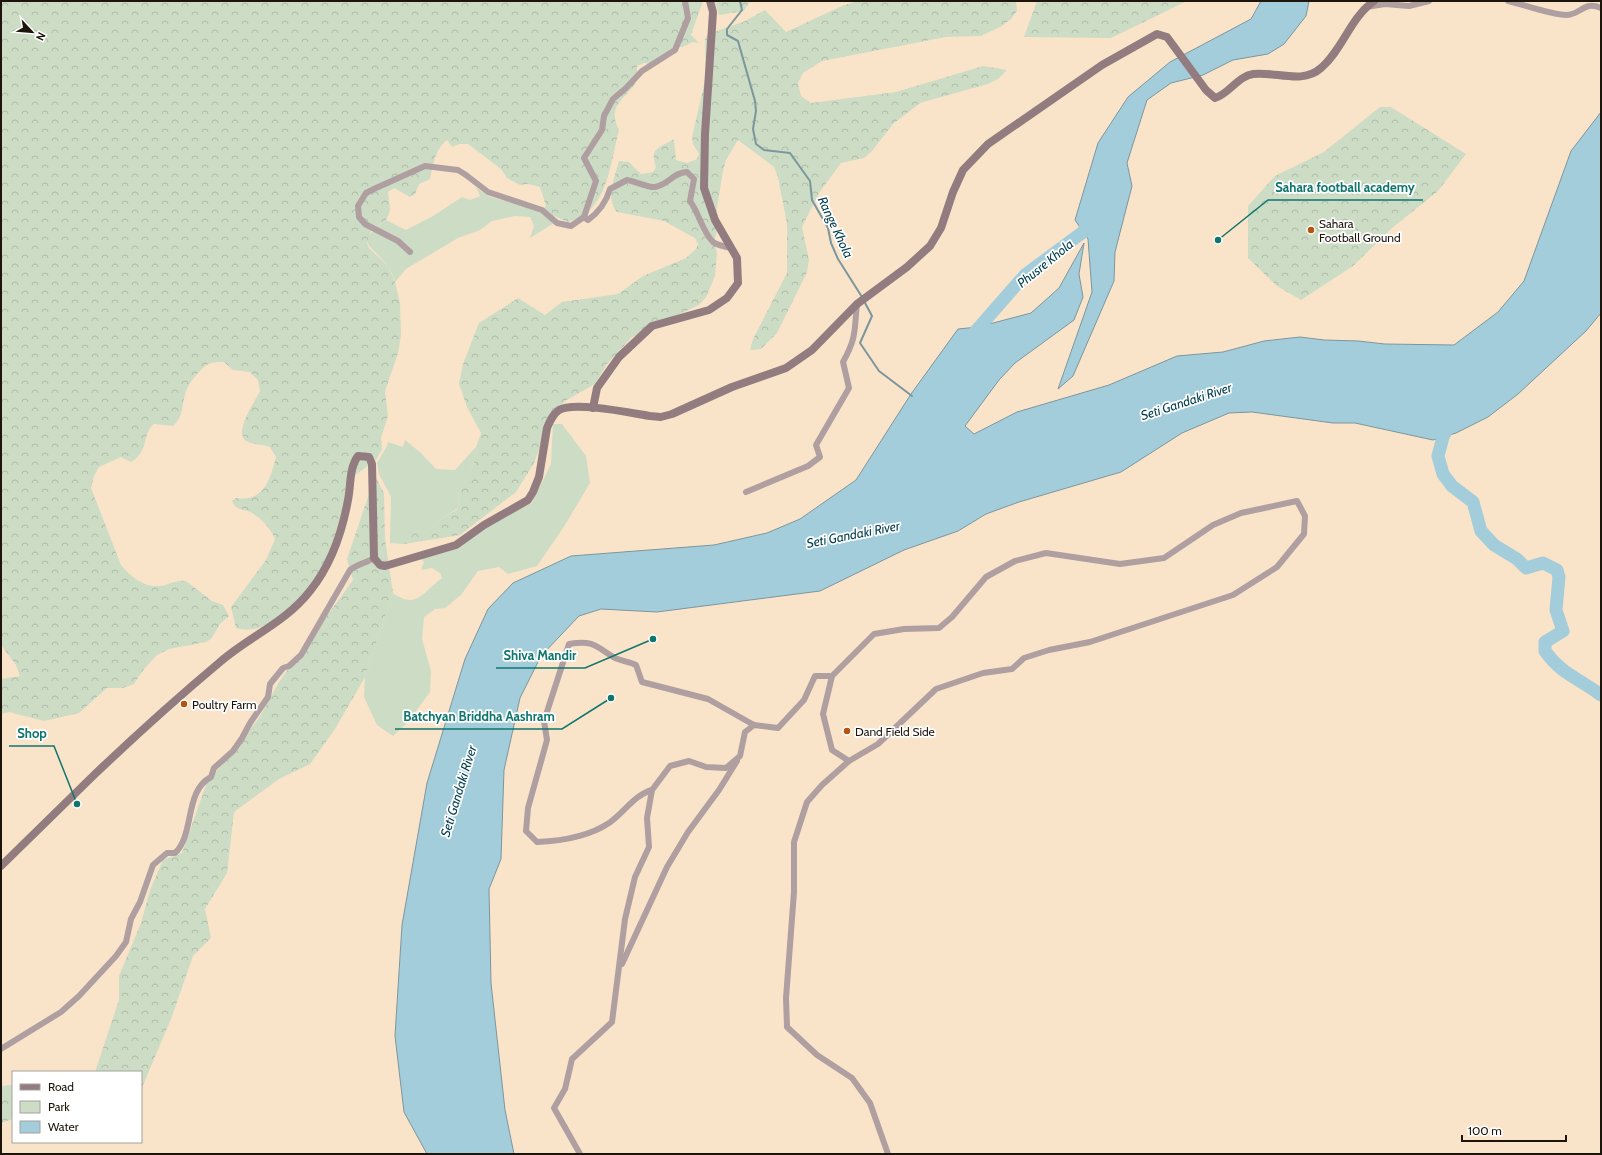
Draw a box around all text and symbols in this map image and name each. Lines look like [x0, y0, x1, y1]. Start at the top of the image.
north arrow [12, 12, 52, 52]
text: N [33, 30, 49, 43]
callout: Sahara football academy [1268, 175, 1423, 200]
text: Sahara football academy [1275, 179, 1415, 195]
water label: Range Khola [815, 194, 857, 260]
place label: Sahara Football Ground [1319, 216, 1401, 245]
marker: Sahara Football Ground [1306, 225, 1316, 235]
water label: Phusre Khola [1014, 235, 1076, 291]
water label: Seti Gandaki River [1139, 378, 1234, 423]
water label: Seti Gandaki River [805, 517, 902, 551]
callout: Shiva Mandir [496, 643, 585, 668]
text: Shiva Mandir [504, 647, 577, 663]
place label: Poultry Farm [192, 697, 257, 712]
marker: Poultry Farm [179, 699, 189, 709]
callout: Batchyan Briddha Aashram [395, 704, 562, 729]
text: Batchyan Briddha Aashram [403, 708, 555, 724]
callout: Shop [9, 721, 54, 746]
place label: Dand Field Side [855, 724, 935, 739]
text: Shop [17, 725, 47, 741]
marker: Dand Field Side [842, 726, 852, 736]
water label: Seti Gandaki River [437, 743, 480, 839]
legend [12, 1071, 142, 1143]
text: Road [48, 1079, 74, 1094]
text: Park [48, 1099, 70, 1114]
scale bar [1462, 1117, 1566, 1143]
text: Water [48, 1119, 79, 1134]
text: 100 m [1468, 1123, 1502, 1138]

